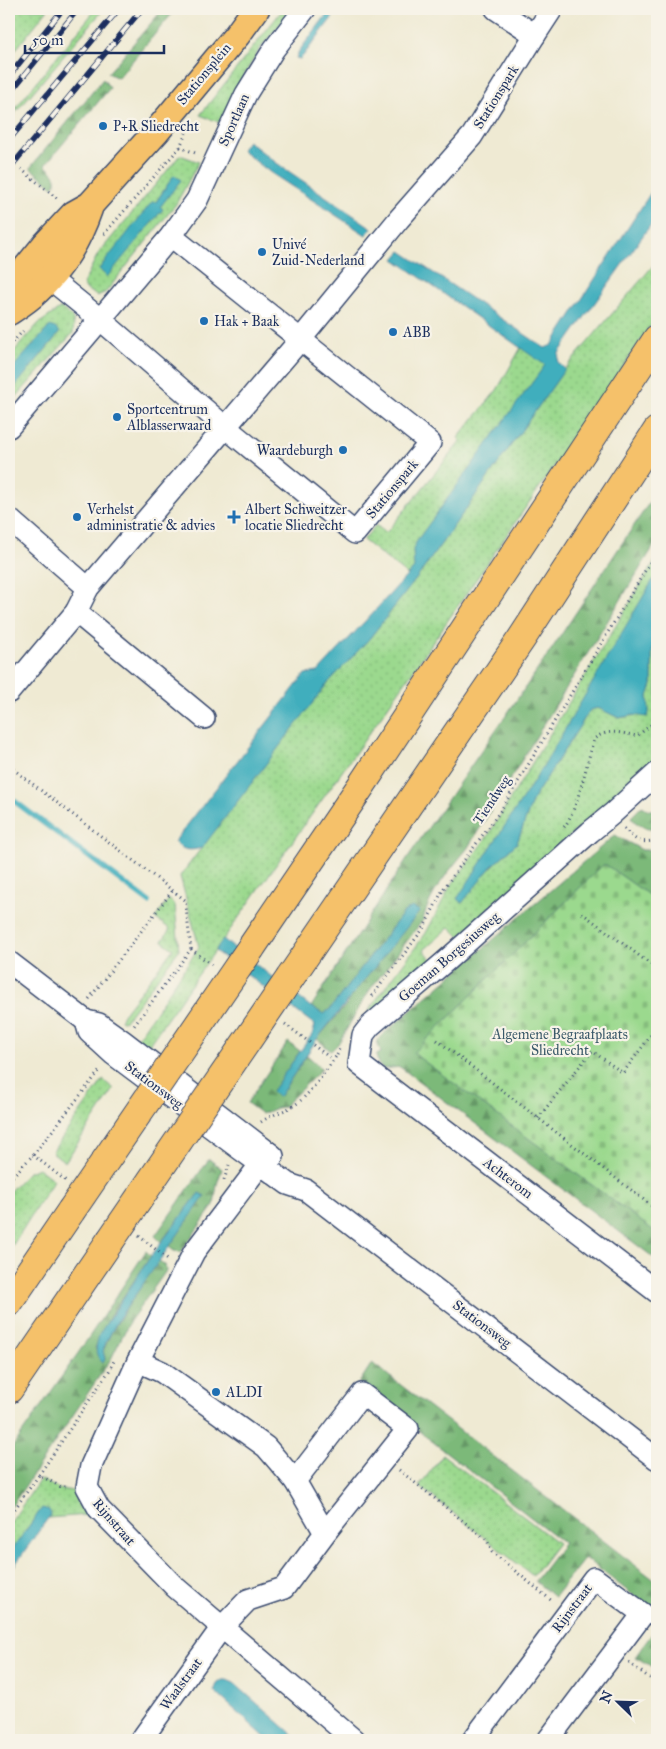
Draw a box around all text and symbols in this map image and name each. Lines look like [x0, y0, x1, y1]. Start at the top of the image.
scale bar [25, 22, 164, 54]
text: 50 m [32, 31, 64, 49]
street label: Stationsplein [173, 39, 235, 108]
street label: Stationspark [470, 62, 523, 132]
street label: Sportlaan [215, 91, 253, 149]
place label: P+R Sliedrecht [113, 118, 199, 135]
marker: P+R Sliedrecht [97, 120, 109, 132]
place label: Univé Zuid-Nederland [272, 236, 365, 269]
marker: Univé Zuid-Nederland [256, 246, 268, 258]
place label: Hak + Baak [214, 313, 280, 330]
marker: Hak + Baak [198, 315, 210, 327]
place label: ABB [402, 324, 431, 341]
marker: ABB [387, 326, 399, 338]
place label: Sportcentrum Alblasserwaard [126, 401, 211, 434]
marker: Sportcentrum Alblasserwaard [111, 411, 123, 423]
place label: Waardeburgh [257, 442, 333, 459]
marker: Waardeburgh [337, 444, 349, 456]
street label: Stationspark [362, 456, 422, 522]
place label: Verhelst administratie & advies [86, 501, 215, 534]
place label: Albert Schweitzer locatie Sliedrecht [244, 501, 348, 534]
marker: Albert Schweitzer locatie Sliedrecht [227, 510, 241, 524]
marker: Verhelst administratie & advies [71, 511, 83, 523]
street label: Tiendweg [470, 772, 515, 828]
street label: Goeman Borgesiusweg [395, 908, 503, 1006]
park label: Algemene Begraafplaats Sliedrecht [491, 1026, 628, 1059]
street label: Stationsweg [121, 1057, 187, 1113]
street label: Achterom [479, 1153, 536, 1202]
street label: Stationsweg [449, 1296, 515, 1352]
place label: ALDI [225, 1384, 263, 1401]
marker: ALDI [210, 1386, 222, 1398]
street label: Rijnstraat [89, 1495, 139, 1549]
street label: Rijnstraat [548, 1580, 596, 1636]
street label: Waalstraat [156, 1655, 206, 1713]
north arrow [594, 1676, 644, 1726]
text: N [596, 1688, 617, 1706]

